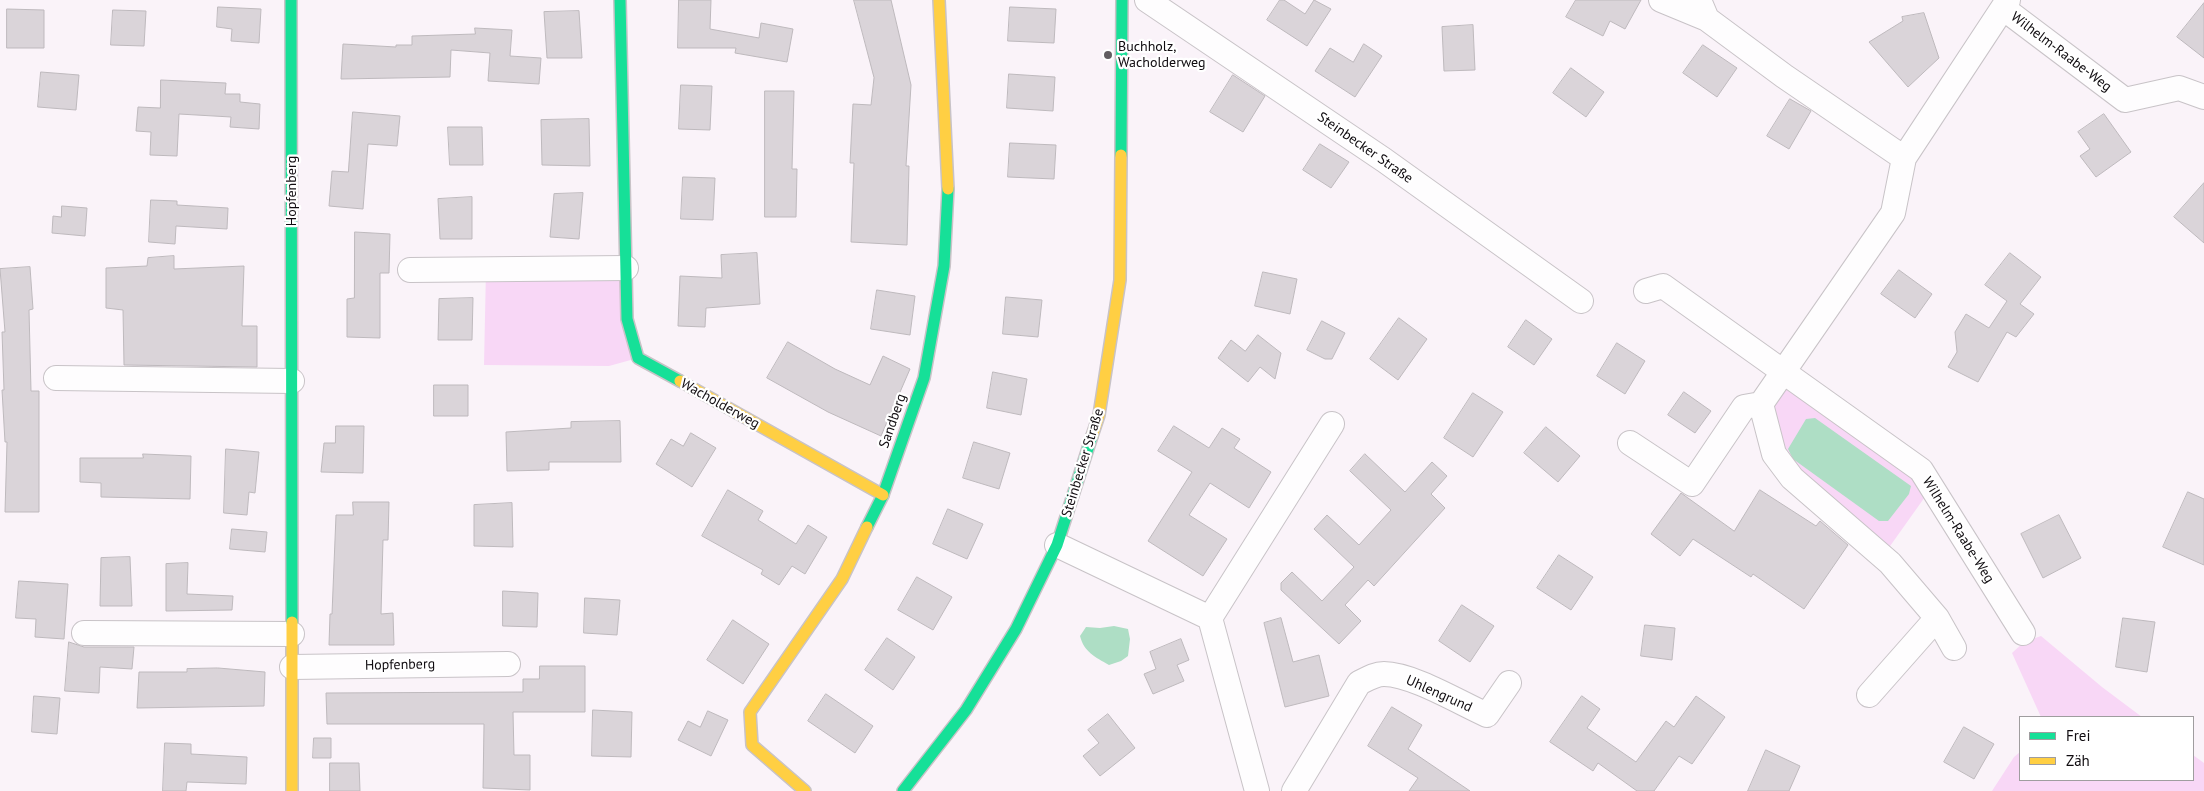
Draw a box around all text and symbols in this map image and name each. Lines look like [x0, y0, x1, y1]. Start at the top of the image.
street label: Wilhelm-Raabe-Weg [2007, 9, 2115, 95]
place label: Buchholz, Wacholderweg [1118, 39, 1206, 72]
marker: Buchholz, Wacholderweg [1102, 49, 1114, 61]
street label: Steinbecker Straße [1314, 109, 1416, 187]
street label: Hopfenberg [284, 156, 300, 226]
street label: Wacholderweg [678, 375, 762, 433]
street label: Sandberg [876, 392, 910, 450]
street label: Steinbecker Straße [1058, 407, 1108, 519]
street label: Wilhelm-Raabe-Weg [1919, 474, 1997, 586]
street label: Hopfenberg [365, 656, 435, 674]
street label: Uhlengrund [1403, 672, 1475, 716]
legend [2019, 716, 2194, 781]
text: Frei [2066, 726, 2091, 745]
text: Zäh [2066, 751, 2090, 770]

